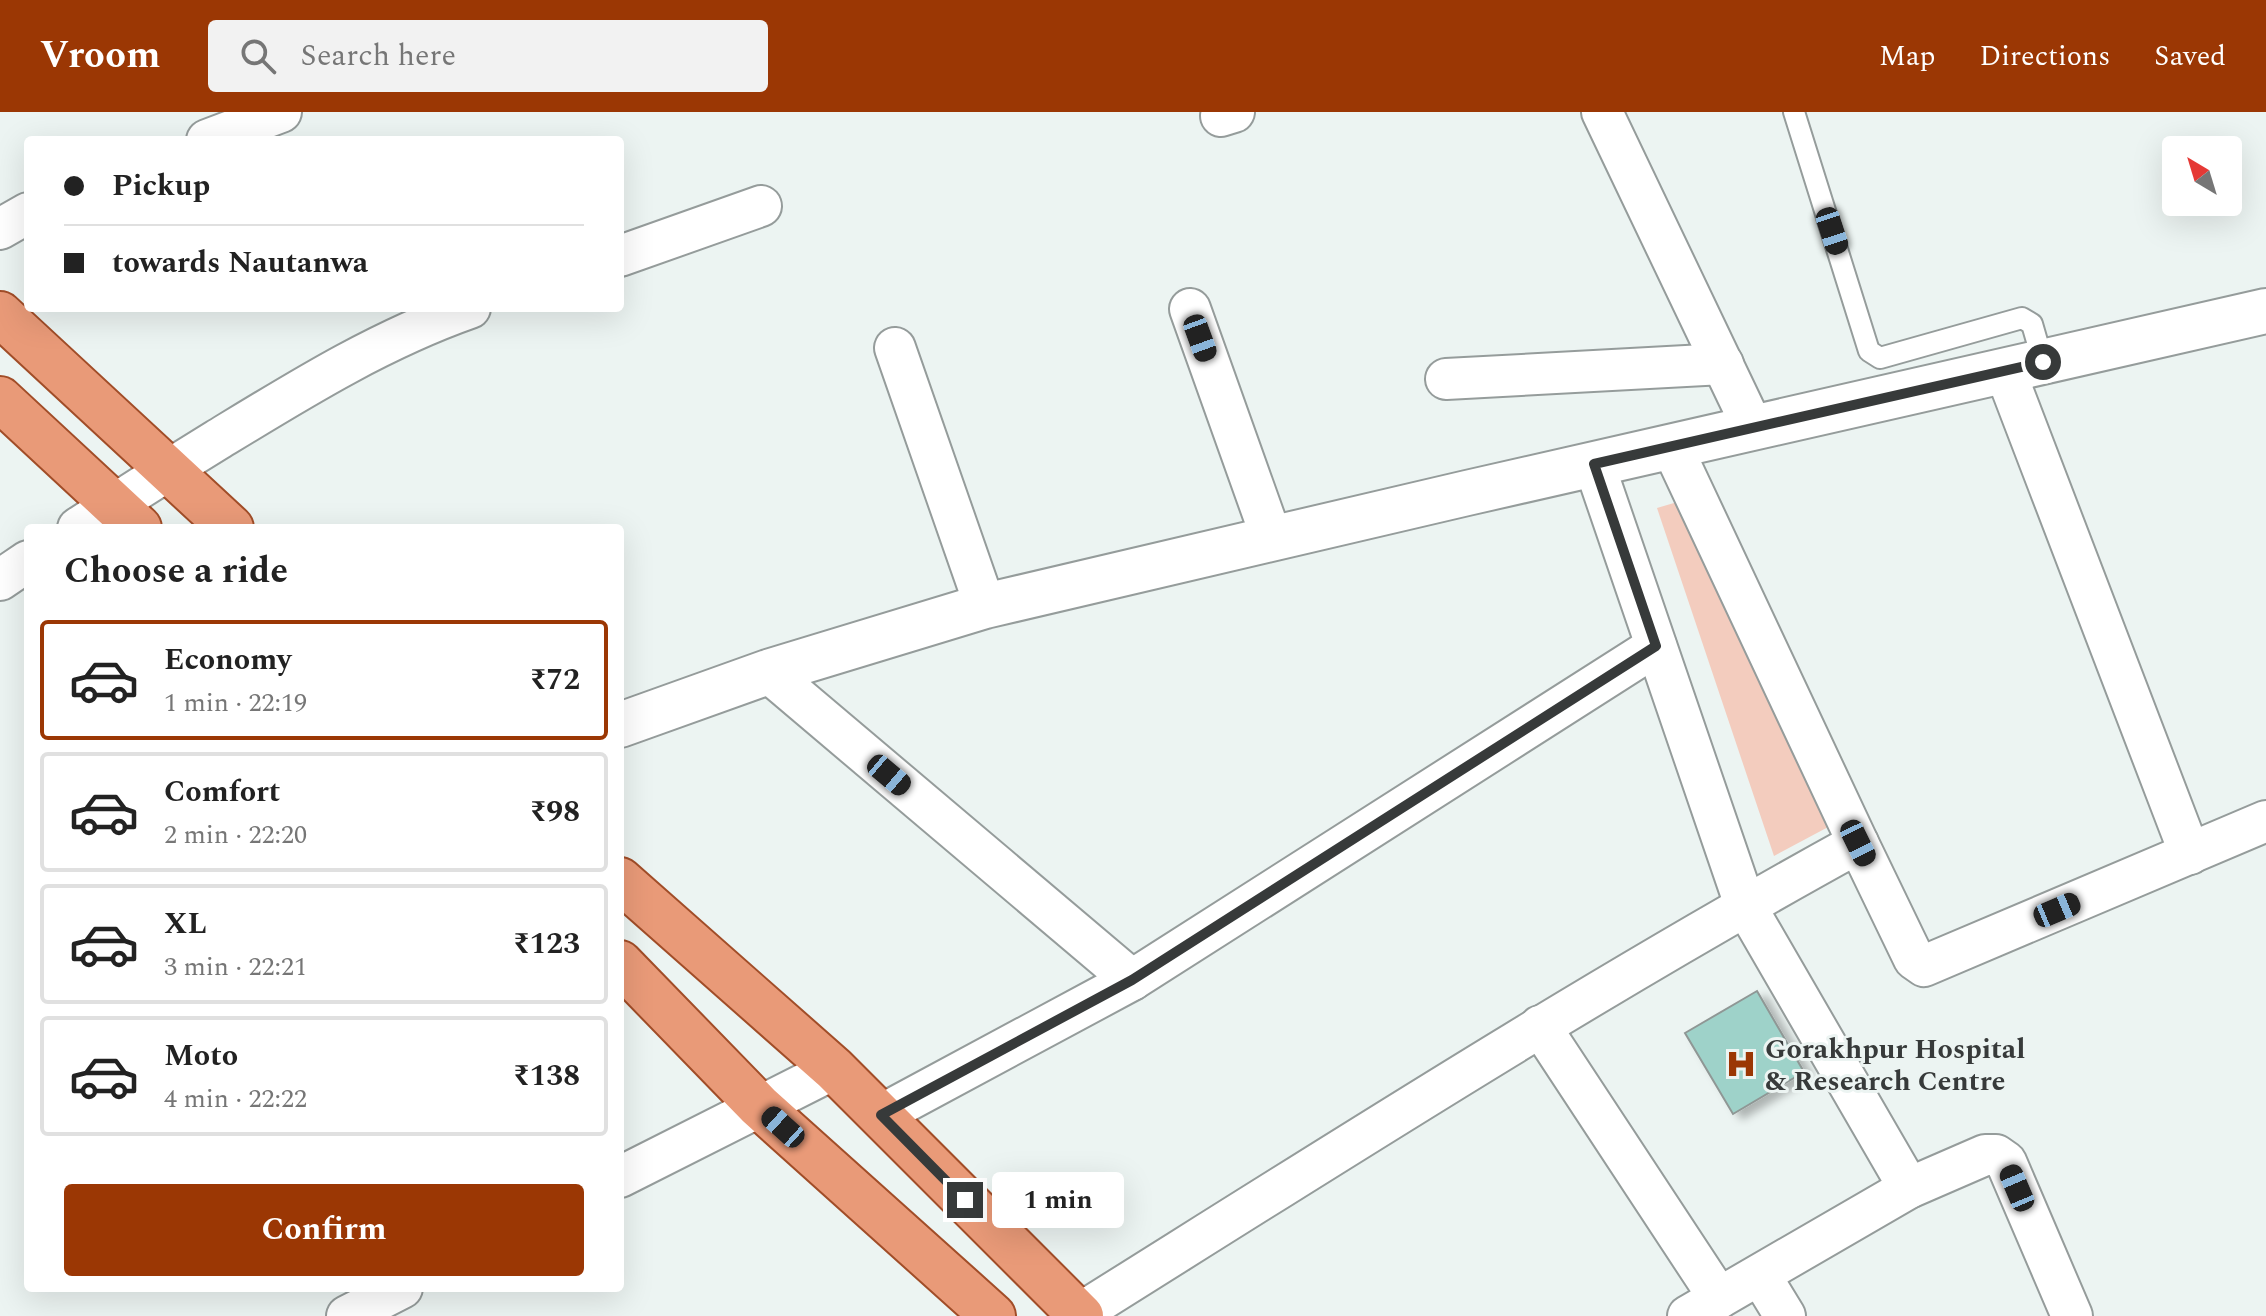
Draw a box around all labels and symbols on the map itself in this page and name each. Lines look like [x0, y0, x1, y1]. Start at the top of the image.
north arrow [2162, 136, 2242, 216]
car [1813, 204, 1851, 258]
car [1181, 311, 1219, 365]
route start [2025, 344, 2061, 380]
car [863, 750, 915, 800]
car [1837, 816, 1879, 870]
car [2030, 890, 2084, 930]
place label: Gorakhpur Hospital & Research Centre [1765, 1028, 2025, 1103]
hospital icon: Gorakhpur Hospital & Research Centre [1724, 1047, 1758, 1081]
car [757, 1102, 809, 1152]
car [1997, 1161, 2037, 1215]
callout: 1 min [993, 1172, 1125, 1228]
route end [947, 1182, 983, 1218]

